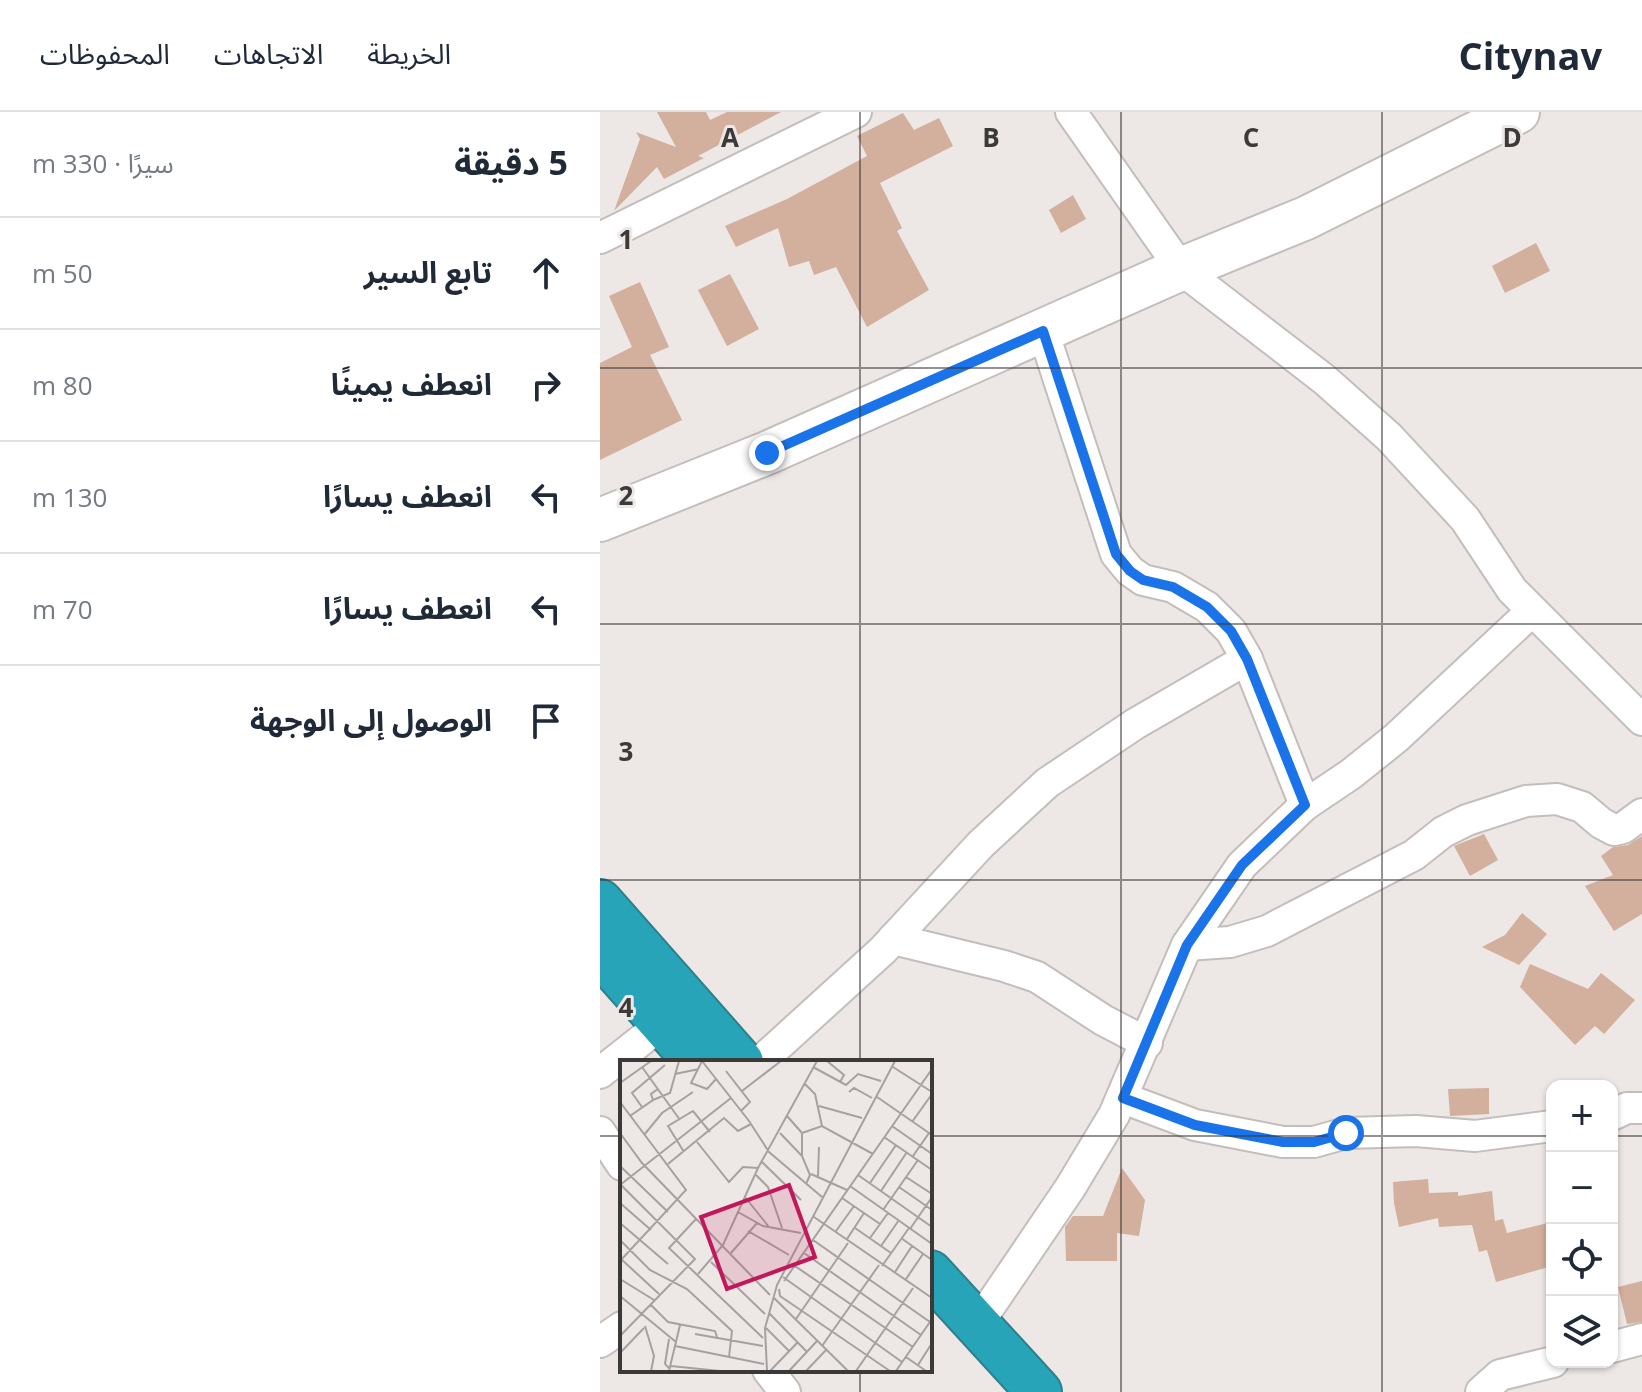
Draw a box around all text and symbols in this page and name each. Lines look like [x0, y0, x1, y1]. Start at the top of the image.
text: Citynav [1459, 29, 1602, 81]
text: المحفوظات [40, 34, 170, 72]
text: الاتجاهات [214, 34, 323, 72]
text: الخريطة [367, 34, 451, 72]
text: A [721, 119, 739, 155]
text: B [982, 119, 1000, 155]
text: C [1243, 119, 1259, 155]
text: D [1502, 119, 1522, 155]
text: 5 دقيقة [454, 139, 568, 185]
text: سيرًا · 330 m [32, 145, 174, 181]
text: 1 [619, 221, 633, 257]
text: تابع السير [364, 251, 492, 292]
icon: ahead [524, 251, 568, 295]
text: 50 m [32, 255, 93, 291]
text: انعطف يمينًا [331, 363, 492, 404]
icon: right [524, 363, 568, 407]
text: 80 m [32, 367, 93, 403]
route end [749, 435, 785, 471]
text: انعطف يسارًا [323, 475, 492, 516]
icon: left [524, 475, 568, 519]
text: 2 [619, 477, 634, 513]
text: 130 m [32, 479, 107, 515]
text: انعطف يسارًا [323, 587, 492, 628]
icon: left [524, 587, 568, 631]
text: 70 m [32, 591, 93, 627]
text: الوصول إلى الوجهة [250, 699, 492, 740]
icon: arrive [524, 699, 568, 743]
text: 3 [619, 733, 633, 769]
text: 4 [619, 989, 634, 1025]
inset map [620, 1060, 932, 1372]
map controls [1546, 1080, 1618, 1368]
button: + [1546, 1080, 1618, 1152]
route start [1328, 1115, 1364, 1151]
button: − [1546, 1152, 1618, 1224]
button: locate [1546, 1224, 1618, 1296]
button: layers [1546, 1296, 1618, 1368]

